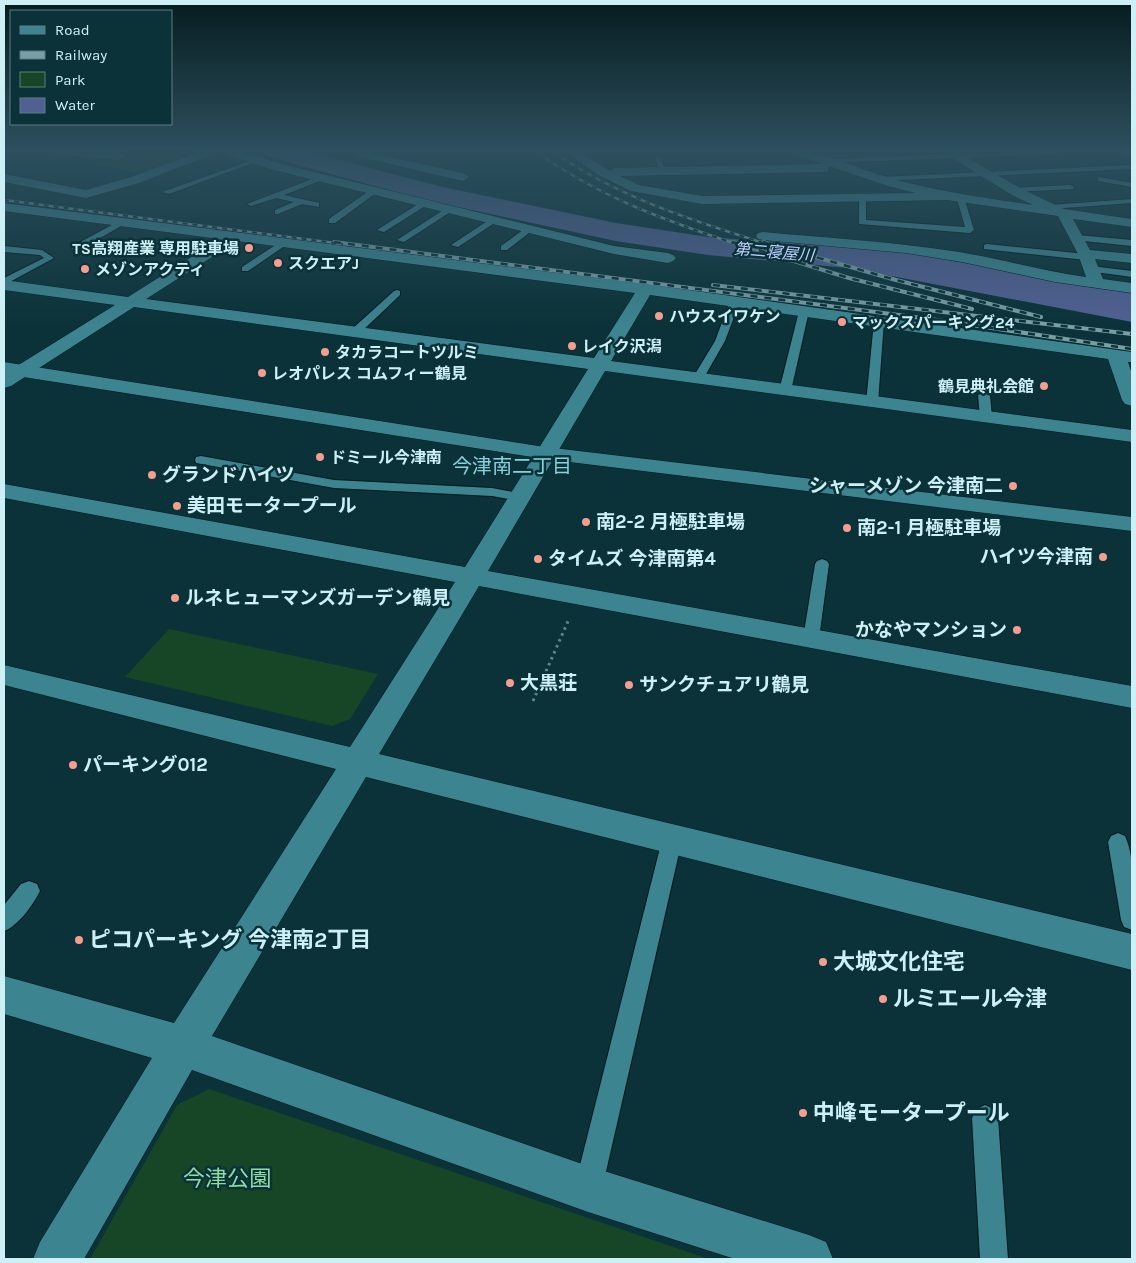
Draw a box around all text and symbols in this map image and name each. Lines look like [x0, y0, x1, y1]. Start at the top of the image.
legend [10, 10, 172, 125]
text: Road [55, 21, 90, 39]
text: Railway [55, 46, 107, 64]
text: Park [55, 71, 85, 89]
text: Water [55, 96, 96, 114]
place label: TS高翔産業 専用駐車場 [72, 239, 239, 258]
water label: 第二寝屋川 [733, 239, 817, 265]
marker: TS高翔産業 専用駐車場 [243, 242, 255, 254]
place label: スクエアJ [288, 254, 359, 273]
marker: スクエアJ [272, 257, 284, 269]
place label: メゾンアクティ [95, 260, 205, 279]
marker: メゾンアクティ [79, 263, 91, 275]
place label: ハウスイワケン [669, 307, 781, 326]
marker: ハウスイワケン [653, 310, 665, 322]
place label: マックスパーキング24 [852, 313, 1015, 332]
marker: マックスパーキング24 [836, 316, 848, 328]
place label: レイク沢潟 [582, 337, 662, 356]
marker: レイク沢潟 [566, 340, 578, 352]
place label: タカラコートツルミ [335, 343, 479, 362]
marker: タカラコートツルミ [319, 346, 331, 358]
place label: レオパレス コムフィー鶴見 [272, 364, 467, 383]
marker: レオパレス コムフィー鶴見 [256, 367, 268, 379]
place label: 鶴見典礼会館 [938, 377, 1034, 396]
marker: 鶴見典礼会館 [1038, 380, 1050, 392]
place label: ドミール今津南 [330, 448, 442, 467]
marker: ドミール今津南 [314, 451, 326, 463]
district label: 今津南二丁目 [452, 455, 572, 478]
place label: グランドハイツ [162, 464, 295, 486]
marker: グランドハイツ [146, 469, 158, 481]
place label: シャーメゾン 今津南二 [809, 475, 1003, 497]
marker: シャーメゾン 今津南二 [1007, 480, 1019, 492]
place label: 美田モータープール [187, 495, 357, 517]
marker: 美田モータープール [171, 500, 183, 512]
place label: 南2-2 月極駐車場 [596, 511, 745, 533]
marker: 南2-2 月極駐車場 [580, 516, 592, 528]
place label: 南2-1 月極駐車場 [857, 517, 1001, 539]
marker: 南2-1 月極駐車場 [841, 522, 853, 534]
place label: ハイツ今津南 [979, 546, 1093, 568]
place label: タイムズ 今津南第4 [548, 548, 716, 570]
marker: ハイツ今津南 [1097, 551, 1109, 563]
marker: タイムズ 今津南第4 [532, 553, 544, 565]
place label: ルネヒューマンズガーデン鶴見 [185, 587, 451, 609]
marker: ルネヒューマンズガーデン鶴見 [169, 592, 181, 604]
place label: かなやマンション [855, 619, 1007, 641]
marker: かなやマンション [1011, 624, 1023, 636]
place label: 大黒荘 [520, 672, 577, 694]
place label: サンクチュアリ鶴見 [639, 674, 810, 696]
marker: 大黒荘 [504, 677, 516, 689]
marker: サンクチュアリ鶴見 [623, 679, 635, 691]
place label: パーキング012 [83, 754, 208, 776]
marker: パーキング012 [67, 759, 79, 771]
place label: ピコパーキング 今津南2丁目 [89, 927, 371, 953]
marker: ピコパーキング 今津南2丁目 [73, 934, 85, 946]
place label: 大城文化住宅 [833, 949, 965, 975]
marker: 大城文化住宅 [817, 956, 829, 968]
place label: ルミエール今津 [893, 986, 1047, 1012]
marker: ルミエール今津 [877, 993, 889, 1005]
place label: 中峰モータープール [813, 1100, 1010, 1126]
marker: 中峰モータープール [797, 1107, 809, 1119]
park label: 今津公園 [183, 1166, 271, 1192]

